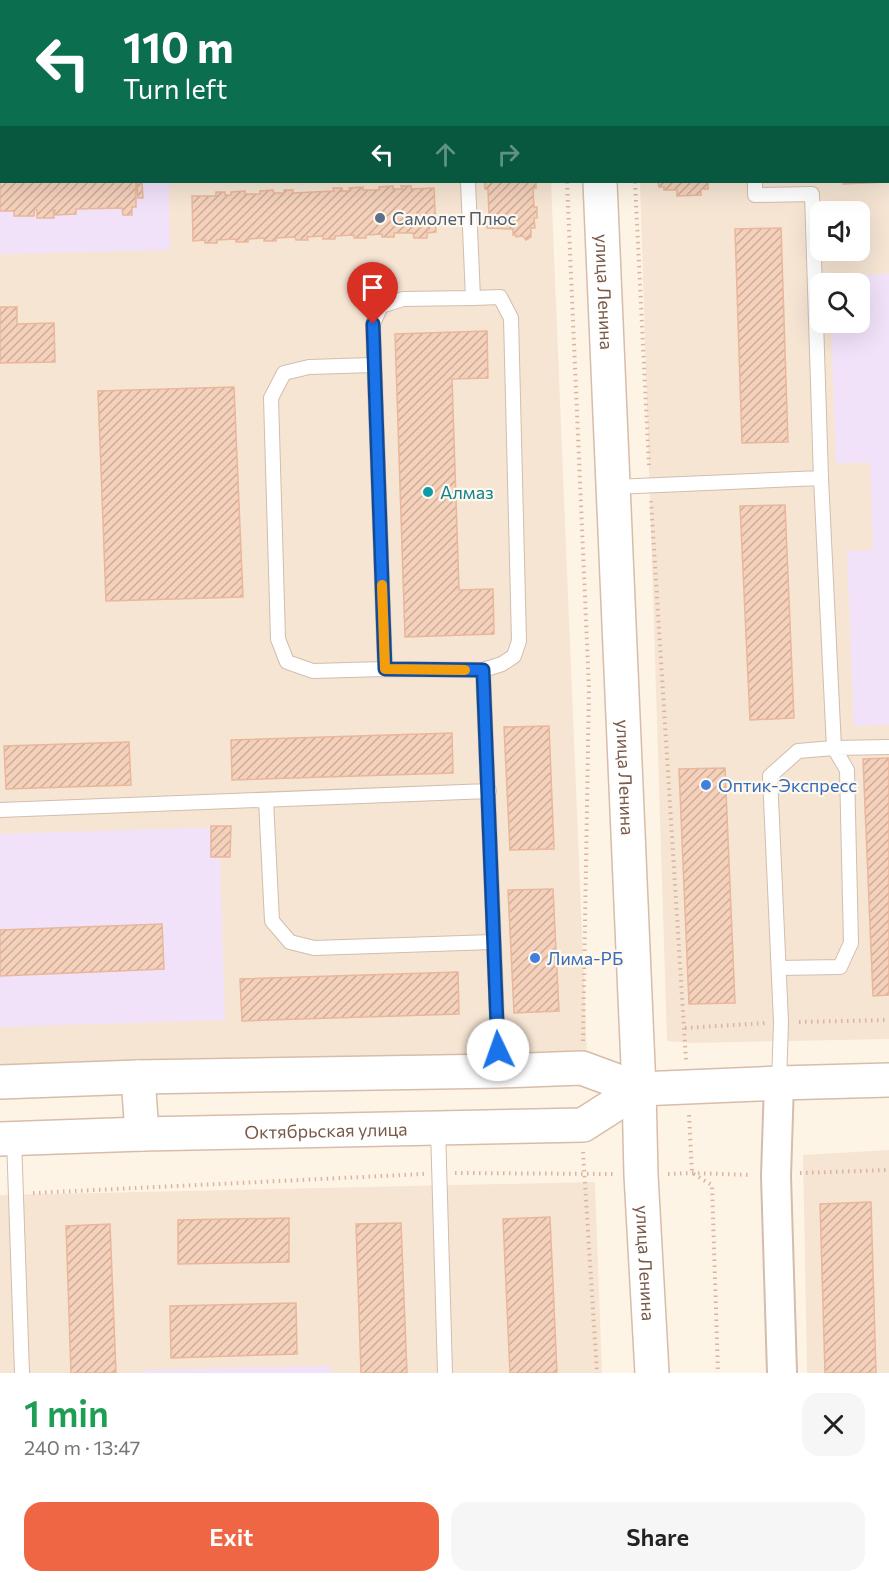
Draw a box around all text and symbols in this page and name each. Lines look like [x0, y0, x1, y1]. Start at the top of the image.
text: 110 m [123, 20, 234, 72]
icon: left [24, 24, 102, 102]
text: Turn left [123, 72, 227, 105]
icon: left [366, 138, 399, 171]
icon: ahead [429, 138, 462, 171]
icon: right [492, 138, 525, 171]
map controls [810, 201, 870, 333]
button: sound [810, 201, 870, 261]
place label: Самолет Плюс [392, 207, 516, 229]
marker: Самолет Плюс [373, 211, 387, 225]
street label: улица Ленина [591, 234, 618, 350]
pin [347, 262, 398, 324]
icon: arrive [356, 271, 389, 304]
button: search [810, 273, 870, 333]
place label: Алмаз [440, 481, 494, 503]
marker: Алмаз [421, 485, 435, 499]
street label: улица Ленина [612, 719, 639, 836]
place label: Оптик-Экспресс [718, 774, 857, 796]
marker: Оптик-Экспресс [699, 778, 713, 792]
place label: Лима-РБ [547, 947, 623, 969]
marker: Лима-РБ [528, 951, 542, 965]
position arrow [466, 1018, 530, 1082]
street label: Октябрьская улица [244, 1118, 408, 1143]
street label: улица Ленина [632, 1205, 660, 1322]
text: 1 min [24, 1390, 109, 1434]
button: close [802, 1393, 865, 1456]
text: 240 m · 13:47 [24, 1435, 140, 1459]
button: Exit [24, 1502, 439, 1571]
button: Share [451, 1502, 865, 1571]

